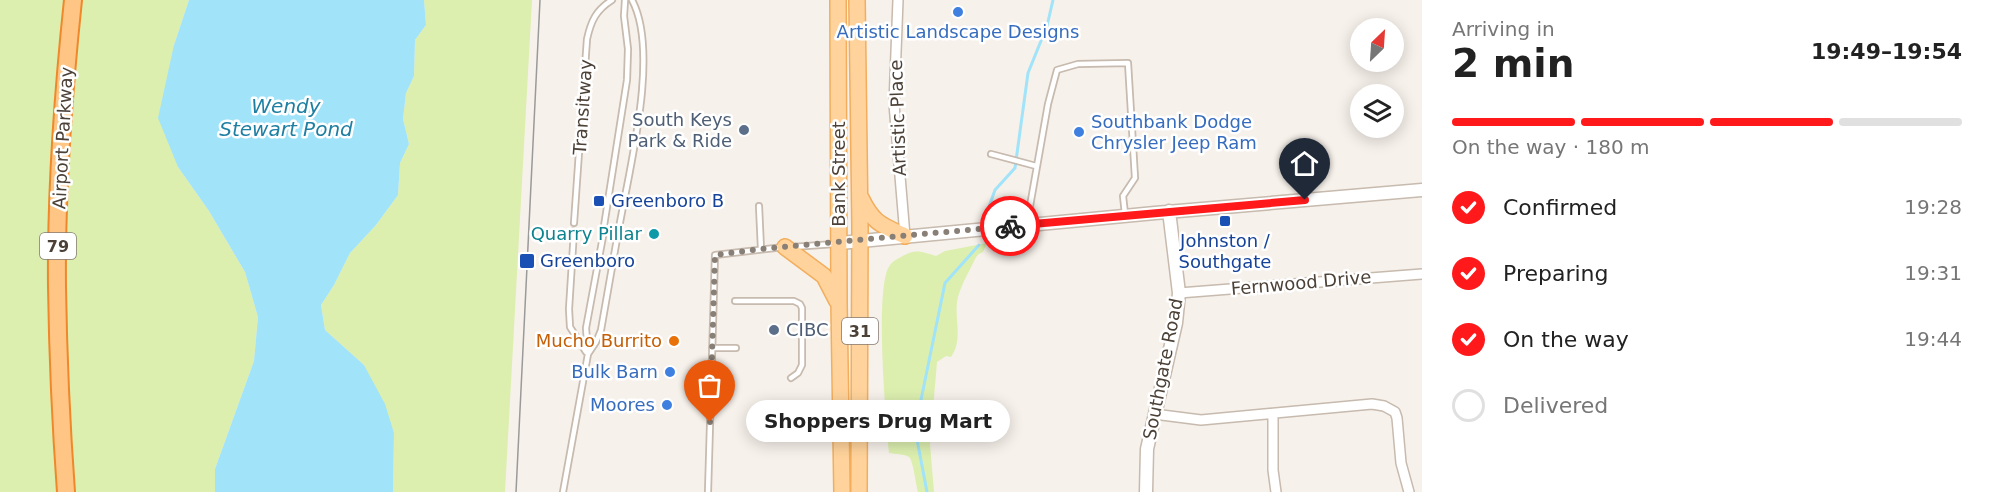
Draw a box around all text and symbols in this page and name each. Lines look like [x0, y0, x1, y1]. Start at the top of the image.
marker: Artistic Landscape Designs [951, 5, 965, 19]
text: Arriving in [1452, 17, 1555, 41]
north arrow [1350, 18, 1404, 72]
map controls [1350, 18, 1404, 138]
place label: Artistic Landscape Designs [837, 21, 1079, 42]
text: 19:49–19:54 [1811, 39, 1962, 64]
text: 2 min [1452, 41, 1574, 86]
street label: Transitway [569, 58, 596, 157]
street label: Artistic Place [885, 59, 910, 177]
street label: Airport Parkway [48, 66, 77, 210]
button: layers [1350, 84, 1404, 138]
water label: Wendy Stewart Pond [219, 94, 353, 141]
place label: South Keys Park & Ride [628, 109, 732, 151]
place label: Southbank Dodge Chrysler Jeep Ram [1091, 111, 1257, 153]
street label: Bank Street [828, 121, 849, 227]
marker: South Keys Park & Ride [737, 123, 751, 137]
marker: Southbank Dodge Chrysler Jeep Ram [1072, 125, 1086, 139]
text: On the way · 180 m [1452, 135, 1650, 159]
pin [1279, 138, 1330, 200]
icon: home [1288, 147, 1321, 180]
place label: Greenboro B [611, 190, 724, 211]
icon: check [1452, 191, 1485, 224]
marker: Greenboro B [592, 194, 606, 208]
text: Confirmed [1503, 195, 1617, 220]
text: 19:28 [1904, 195, 1962, 219]
courier [980, 196, 1040, 256]
icon: bike [994, 210, 1027, 243]
marker: Johnston / Southgate [1218, 214, 1232, 228]
place label: Quarry Pillar [531, 223, 643, 244]
marker: Quarry Pillar [647, 227, 661, 241]
place label: Johnston / Southgate [1179, 230, 1271, 272]
road number: 79 [40, 233, 76, 259]
place label: Greenboro [540, 250, 635, 271]
marker: Greenboro [518, 252, 536, 270]
icon: check [1452, 257, 1485, 290]
text: Preparing [1503, 261, 1609, 286]
text: 19:31 [1904, 261, 1962, 285]
street label: Fernwood Drive [1230, 266, 1372, 299]
street label: Southgate Road [1138, 296, 1187, 441]
road number: 31 [842, 318, 878, 344]
place label: CIBC [786, 319, 828, 340]
marker: CIBC [767, 323, 781, 337]
icon: check [1452, 323, 1485, 356]
text: On the way [1503, 327, 1629, 352]
text: 19:44 [1904, 327, 1962, 351]
place label: Mucho Burrito [536, 330, 662, 351]
marker: Mucho Burrito [667, 334, 681, 348]
pin [684, 360, 735, 422]
place label: Bulk Barn [571, 361, 658, 382]
marker: Bulk Barn [663, 365, 677, 379]
icon: bag [693, 369, 726, 402]
text: Delivered [1503, 393, 1608, 418]
place label: Moores [590, 394, 655, 415]
marker: Moores [660, 398, 674, 412]
callout: Shoppers Drug Mart [746, 401, 1010, 443]
text: Shoppers Drug Mart [764, 409, 992, 433]

